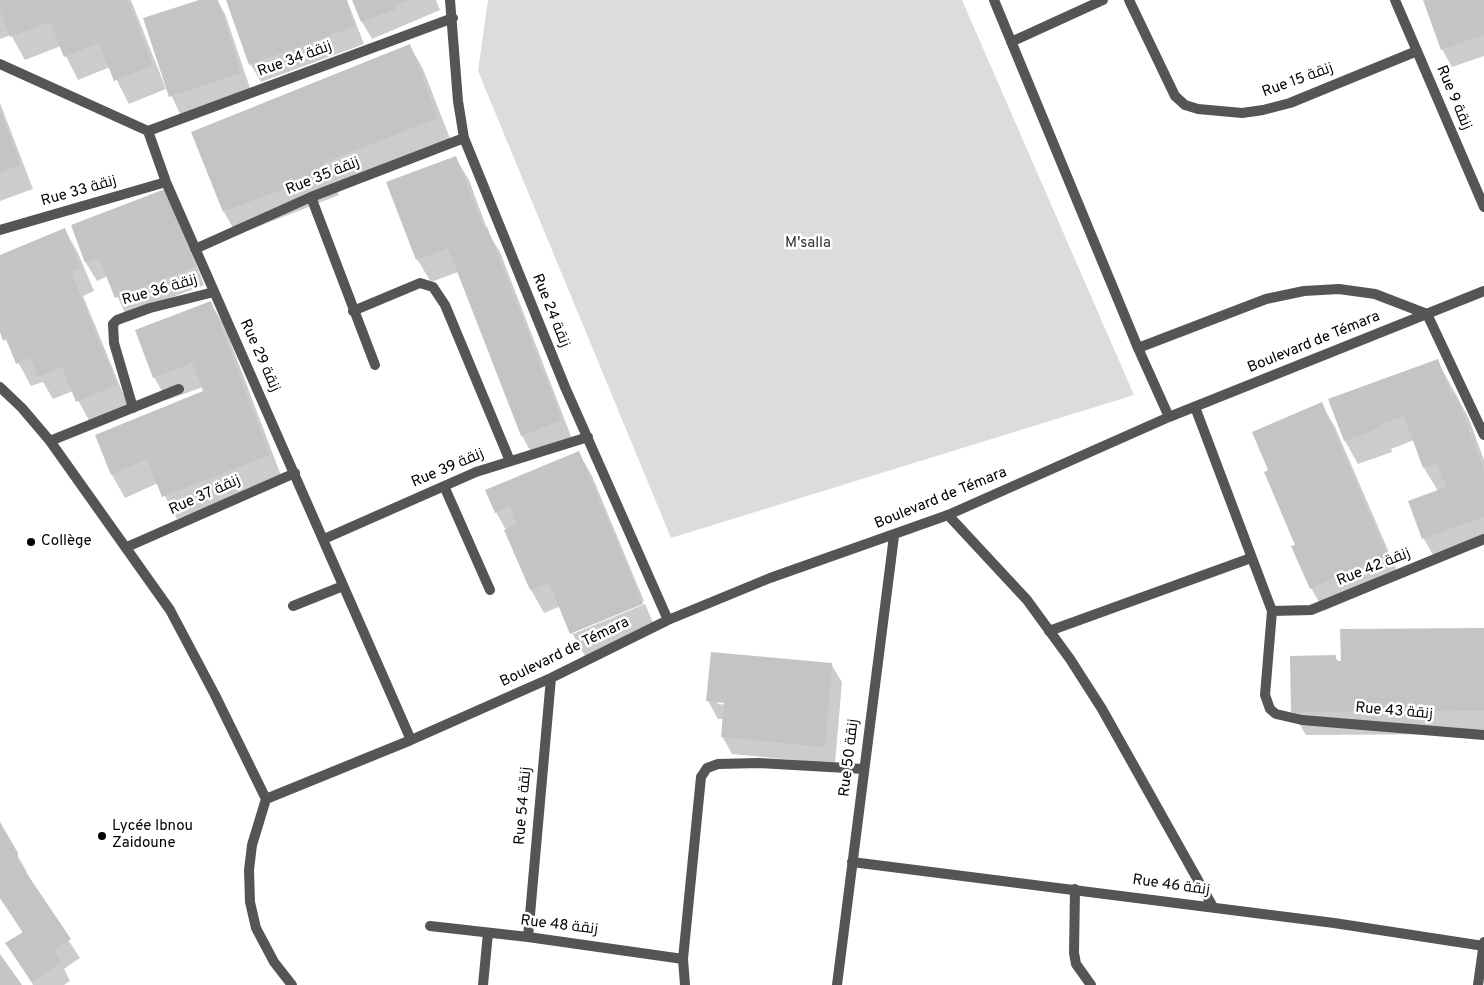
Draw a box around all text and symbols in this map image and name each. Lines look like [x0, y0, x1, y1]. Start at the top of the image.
street label: Rue 34 زنقة [255, 38, 335, 82]
street label: Rue 15 زنقة [1260, 60, 1336, 102]
street label: Rue 9 زنقة [1431, 63, 1475, 133]
street label: Rue 35 زنقة [284, 154, 362, 200]
street label: Rue 33 زنقة [39, 173, 119, 211]
park label: M'salla [785, 235, 831, 253]
street label: Rue 36 زنقة [120, 272, 200, 310]
street label: Rue 24 زنقة [527, 272, 573, 350]
street label: Boulevard de Témara [1245, 308, 1383, 378]
street label: Rue 29 زنقة [235, 317, 283, 395]
street label: Rue 39 زنقة [409, 446, 487, 492]
street label: Boulevard de Témara [872, 464, 1010, 534]
street label: Rue 37 زنقة [167, 472, 243, 520]
place label: Collège [41, 533, 92, 551]
marker: Collège [25, 536, 37, 548]
street label: Rue 42 زنقة [1334, 545, 1414, 591]
street label: Boulevard de Témara [498, 614, 632, 692]
street label: Rue 43 زنقة [1354, 700, 1434, 724]
street label: Rue 50 زنقة [836, 718, 864, 798]
street label: Rue 54 زنقة [512, 766, 536, 846]
place label: Lycée Ibnou Zaidoune [112, 818, 193, 853]
marker: Lycée Ibnou Zaidoune [96, 830, 108, 842]
street label: Rue 46 زنقة [1131, 872, 1211, 900]
street label: Rue 48 زنقة [519, 912, 599, 940]

